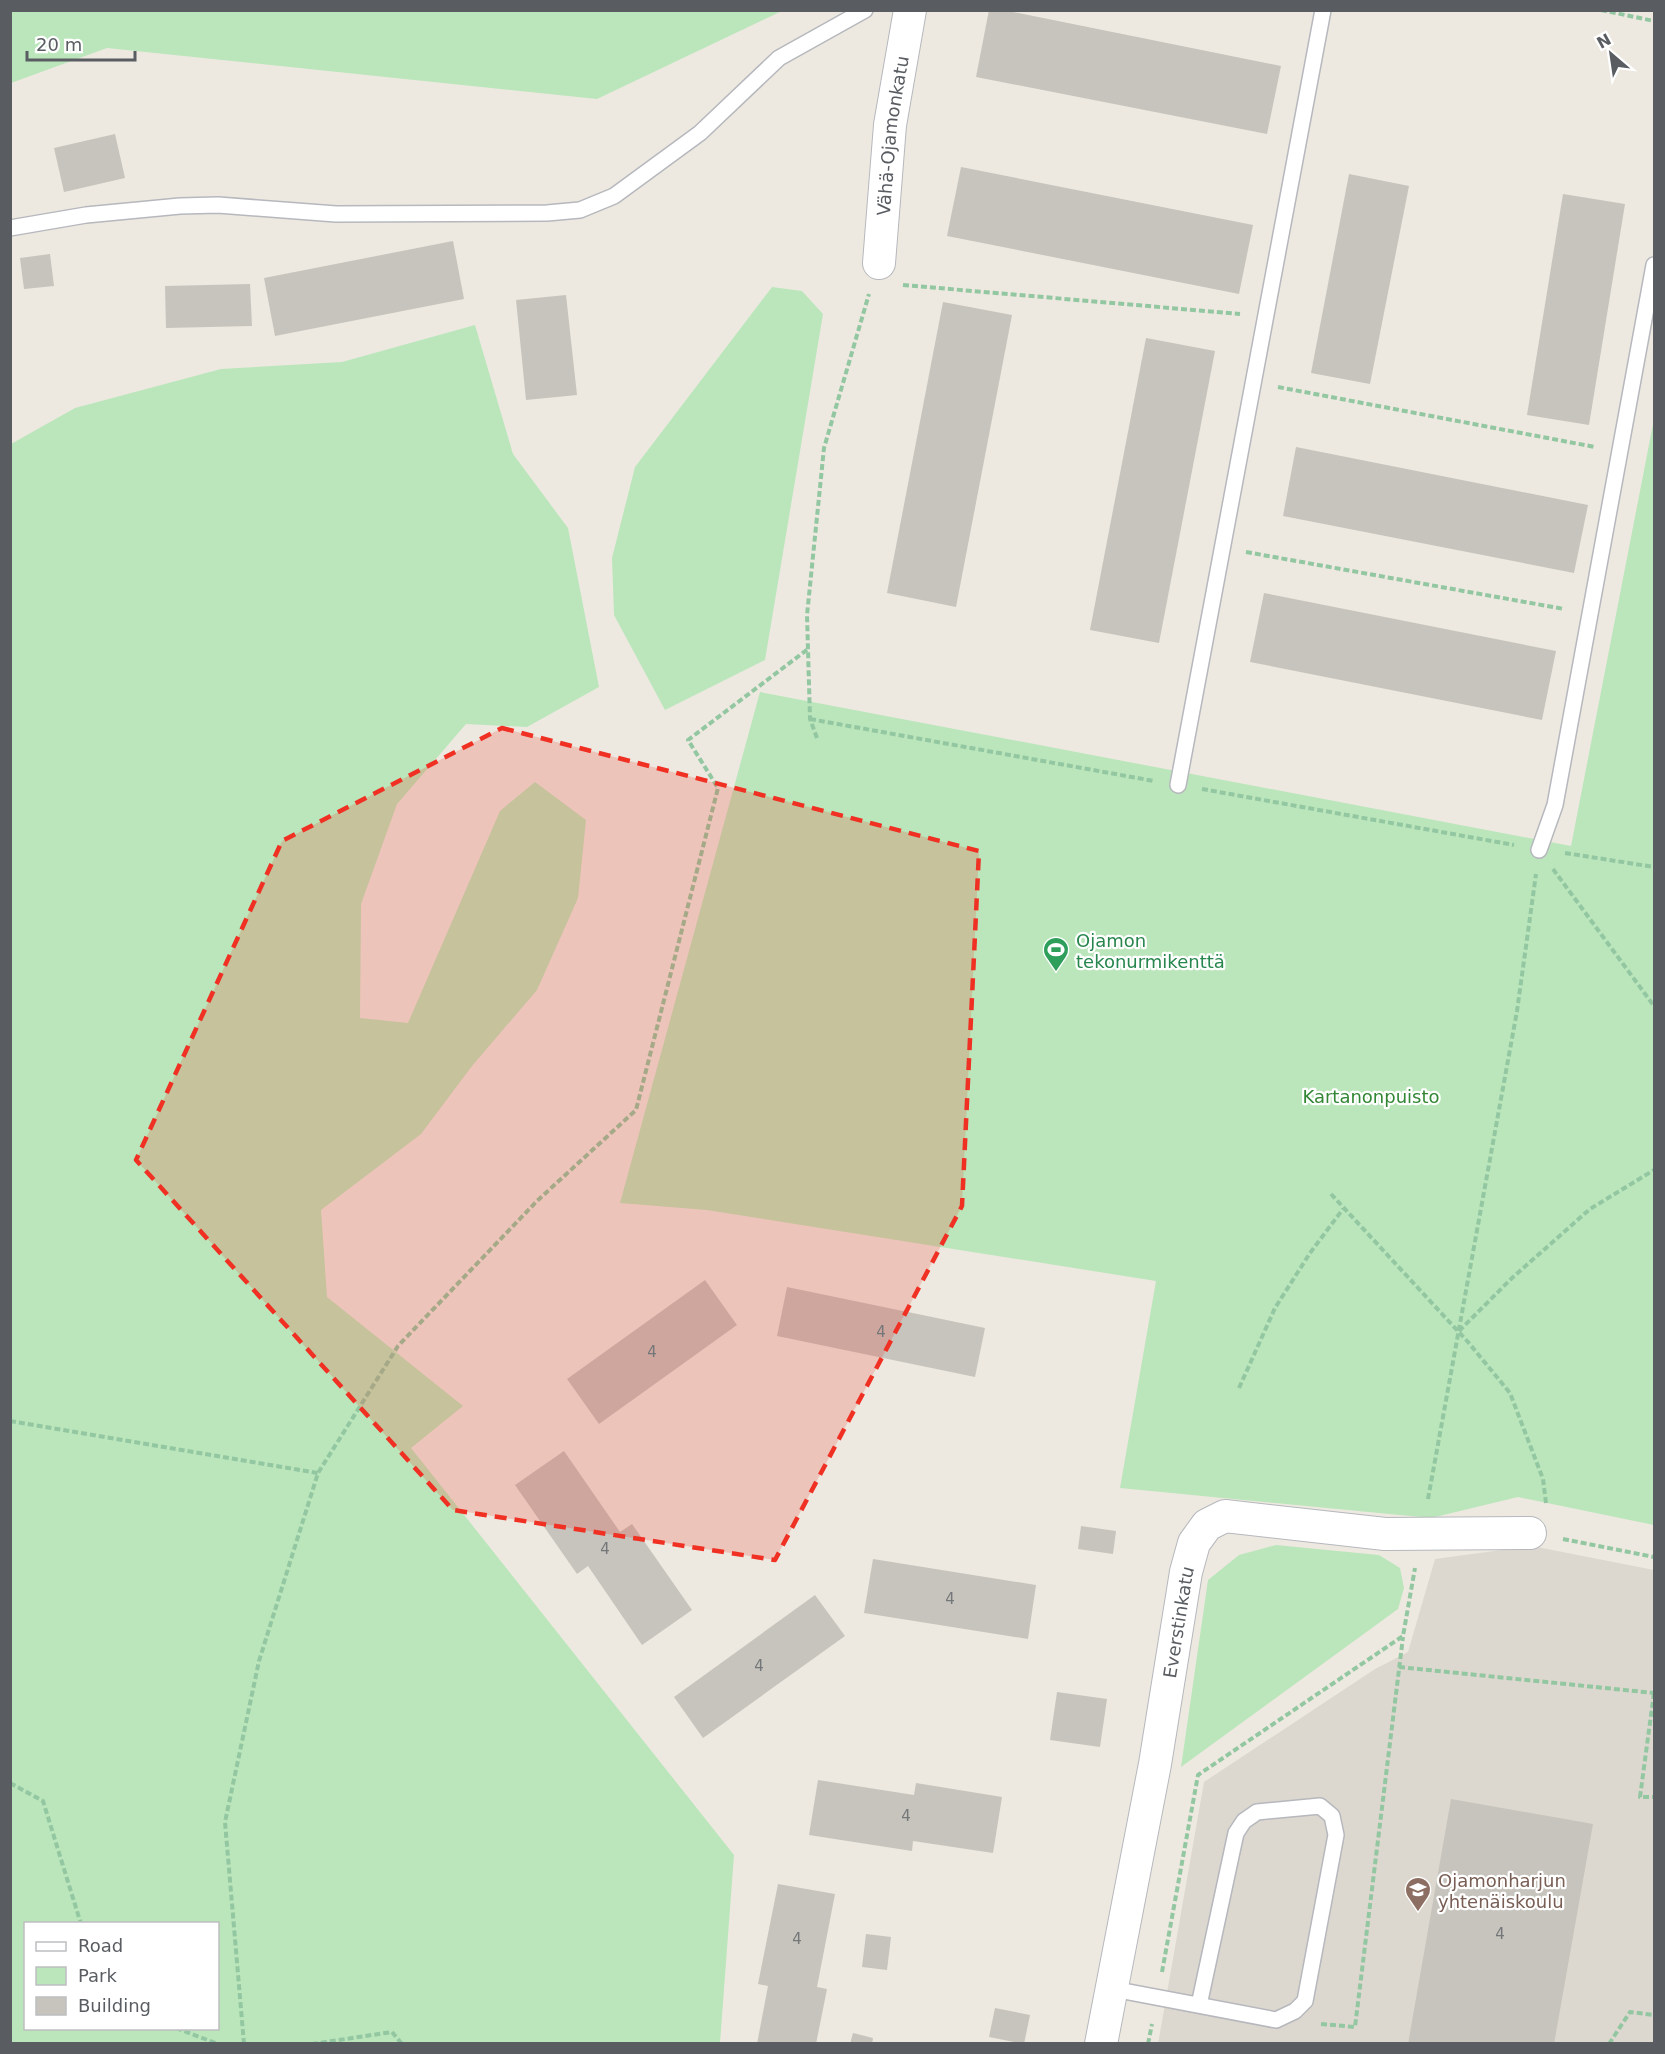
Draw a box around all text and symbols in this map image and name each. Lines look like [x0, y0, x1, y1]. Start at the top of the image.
scale bar [27, 24, 135, 62]
north arrow [1581, 24, 1641, 84]
text: N [1594, 30, 1614, 53]
text: 20 m [36, 34, 82, 55]
street label: Vähä-Ojamonkatu [872, 54, 912, 217]
place label: Ojamon tekonurmikenttä [1076, 930, 1225, 972]
sports icon: Ojamon tekonurmikenttä [1041, 935, 1071, 973]
park label: Kartanonpuisto [1302, 1086, 1440, 1107]
house number: 4 [876, 1323, 886, 1341]
house number: 4 [647, 1343, 657, 1361]
house number: 4 [600, 1540, 610, 1558]
street label: Everstinkatu [1159, 1564, 1198, 1679]
house number: 4 [945, 1590, 955, 1608]
house number: 4 [754, 1657, 764, 1675]
house number: 4 [901, 1807, 911, 1825]
place label: Ojamonharjun yhtenäiskoulu [1438, 1870, 1566, 1912]
school or university icon: Ojamonharjun yhtenäiskoulu [1403, 1875, 1433, 1913]
legend [24, 1922, 219, 2030]
house number: 4 [1495, 1925, 1505, 1943]
house number: 4 [792, 1930, 802, 1948]
text: Road [78, 1935, 123, 1956]
text: Park [78, 1965, 117, 1986]
text: Building [78, 1995, 151, 2016]

